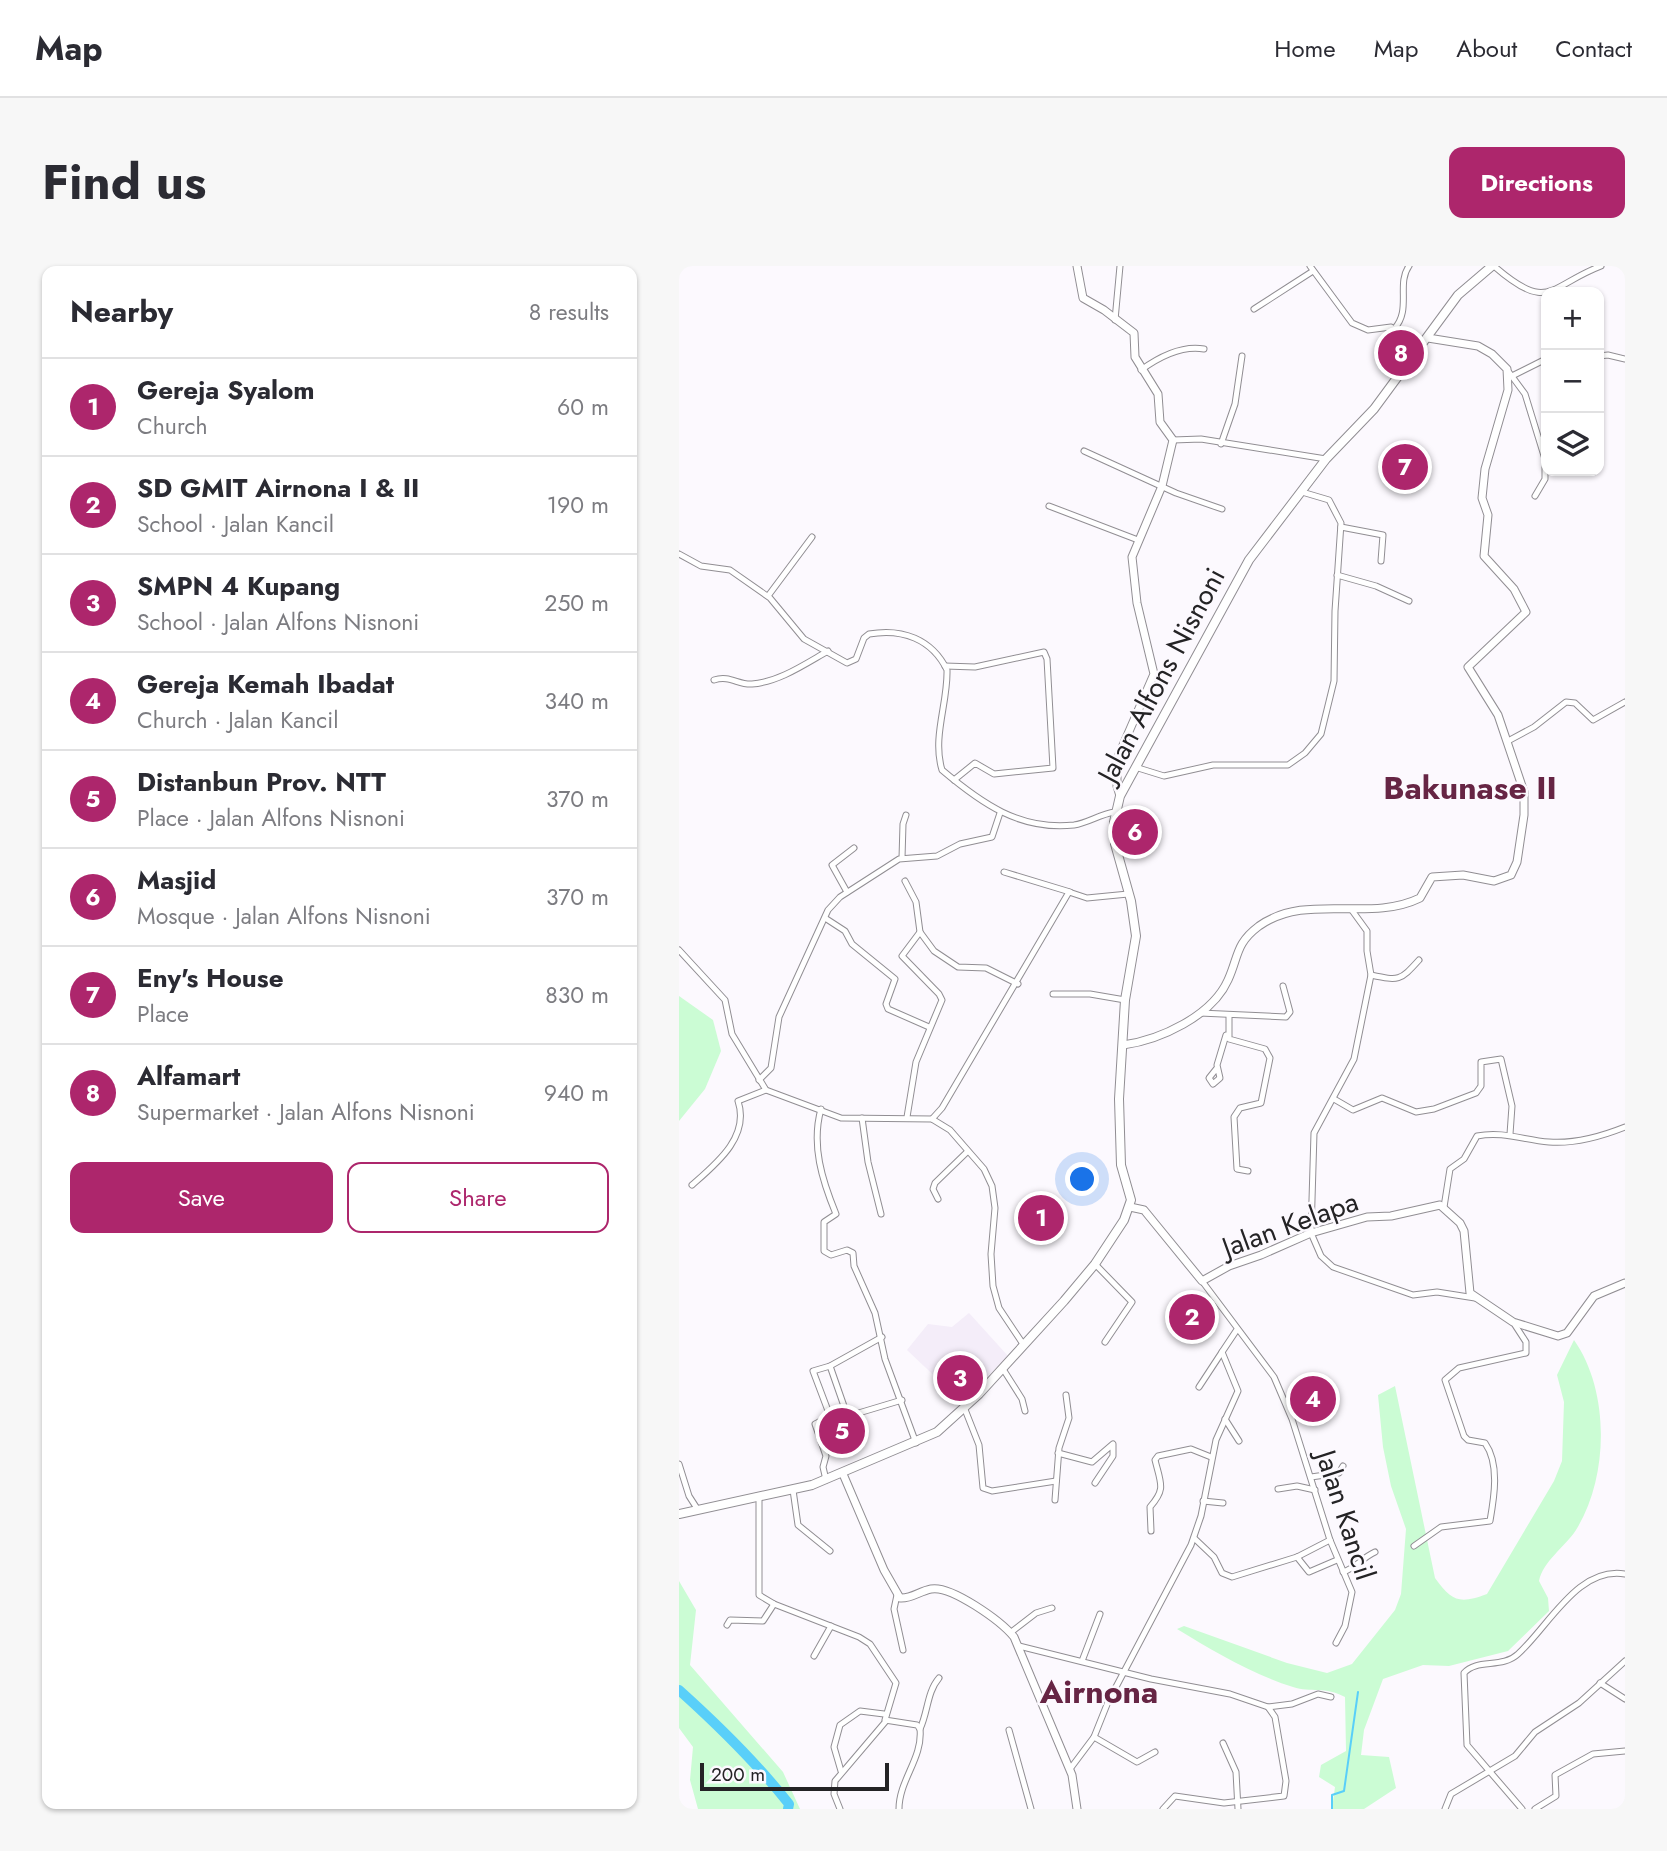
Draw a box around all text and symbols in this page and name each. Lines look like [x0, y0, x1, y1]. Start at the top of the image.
text: Map [35, 25, 103, 72]
text: Home [1274, 31, 1336, 66]
text: Map [1374, 31, 1418, 66]
text: About [1456, 31, 1517, 66]
text: Contact [1555, 31, 1632, 66]
text: Find us [42, 147, 206, 217]
button: Directions [1449, 147, 1625, 218]
map controls [1541, 287, 1604, 476]
button: + [1541, 287, 1604, 350]
text: Nearby [70, 290, 173, 333]
text: 8 results [529, 295, 609, 329]
pin: 8 [1378, 327, 1424, 379]
button: − [1541, 350, 1604, 413]
text: Gereja Syalom [137, 371, 315, 409]
text: 1 [87, 390, 99, 424]
text: 60 m [557, 390, 609, 424]
text: Church [137, 409, 208, 443]
button: layers [1541, 413, 1604, 476]
pin: 7 [1382, 441, 1428, 493]
text: SD GMIT Airnona I & II [137, 469, 419, 507]
text: 2 [85, 488, 101, 522]
text: 190 m [547, 488, 609, 522]
text: School · Jalan Kancil [137, 507, 334, 541]
street label: Jalan Alfons Nisnoni [1086, 561, 1235, 793]
text: SMPN 4 Kupang [137, 567, 340, 605]
text: 3 [86, 586, 100, 620]
text: 250 m [544, 586, 609, 620]
text: School · Jalan Alfons Nisnoni [137, 605, 419, 639]
text: Gereja Kemah Ibadat [137, 665, 394, 703]
text: 4 [85, 684, 101, 718]
text: 340 m [544, 684, 609, 718]
text: Church · Jalan Kancil [137, 703, 339, 737]
text: Distanbun Prov. NTT [137, 763, 386, 801]
district label: Bakunase II [1383, 765, 1557, 811]
text: 5 [86, 782, 100, 816]
text: 370 m [546, 782, 609, 816]
text: Place · Jalan Alfons Nisnoni [137, 801, 405, 835]
pin: 6 [1112, 806, 1158, 858]
text: Masjid [137, 861, 216, 899]
text: 6 [85, 880, 101, 914]
text: 370 m [546, 880, 609, 914]
text: Mosque · Jalan Alfons Nisnoni [137, 899, 431, 933]
text: Eny's House [137, 959, 284, 997]
text: 7 [86, 978, 100, 1012]
text: 830 m [545, 978, 609, 1012]
text: Place [137, 997, 189, 1031]
text: Alfamart [137, 1057, 240, 1095]
text: 8 [86, 1076, 100, 1110]
text: 940 m [544, 1076, 609, 1110]
text: Supermarket · Jalan Alfons Nisnoni [137, 1095, 475, 1129]
button: Save [70, 1162, 333, 1233]
button: Share [347, 1162, 609, 1233]
your location [1065, 1162, 1099, 1196]
street label: Jalan Kelapa [1213, 1181, 1364, 1269]
pin: 1 [1018, 1192, 1064, 1244]
pin: 2 [1169, 1291, 1215, 1343]
pin: 3 [937, 1352, 983, 1404]
pin: 4 [1290, 1373, 1336, 1425]
pin: 5 [819, 1405, 865, 1457]
street label: Jalan Kancil [1304, 1441, 1386, 1585]
district label: Airnona [1039, 1669, 1158, 1715]
scale bar [700, 1760, 889, 1792]
text: 200 m [711, 1761, 765, 1788]

